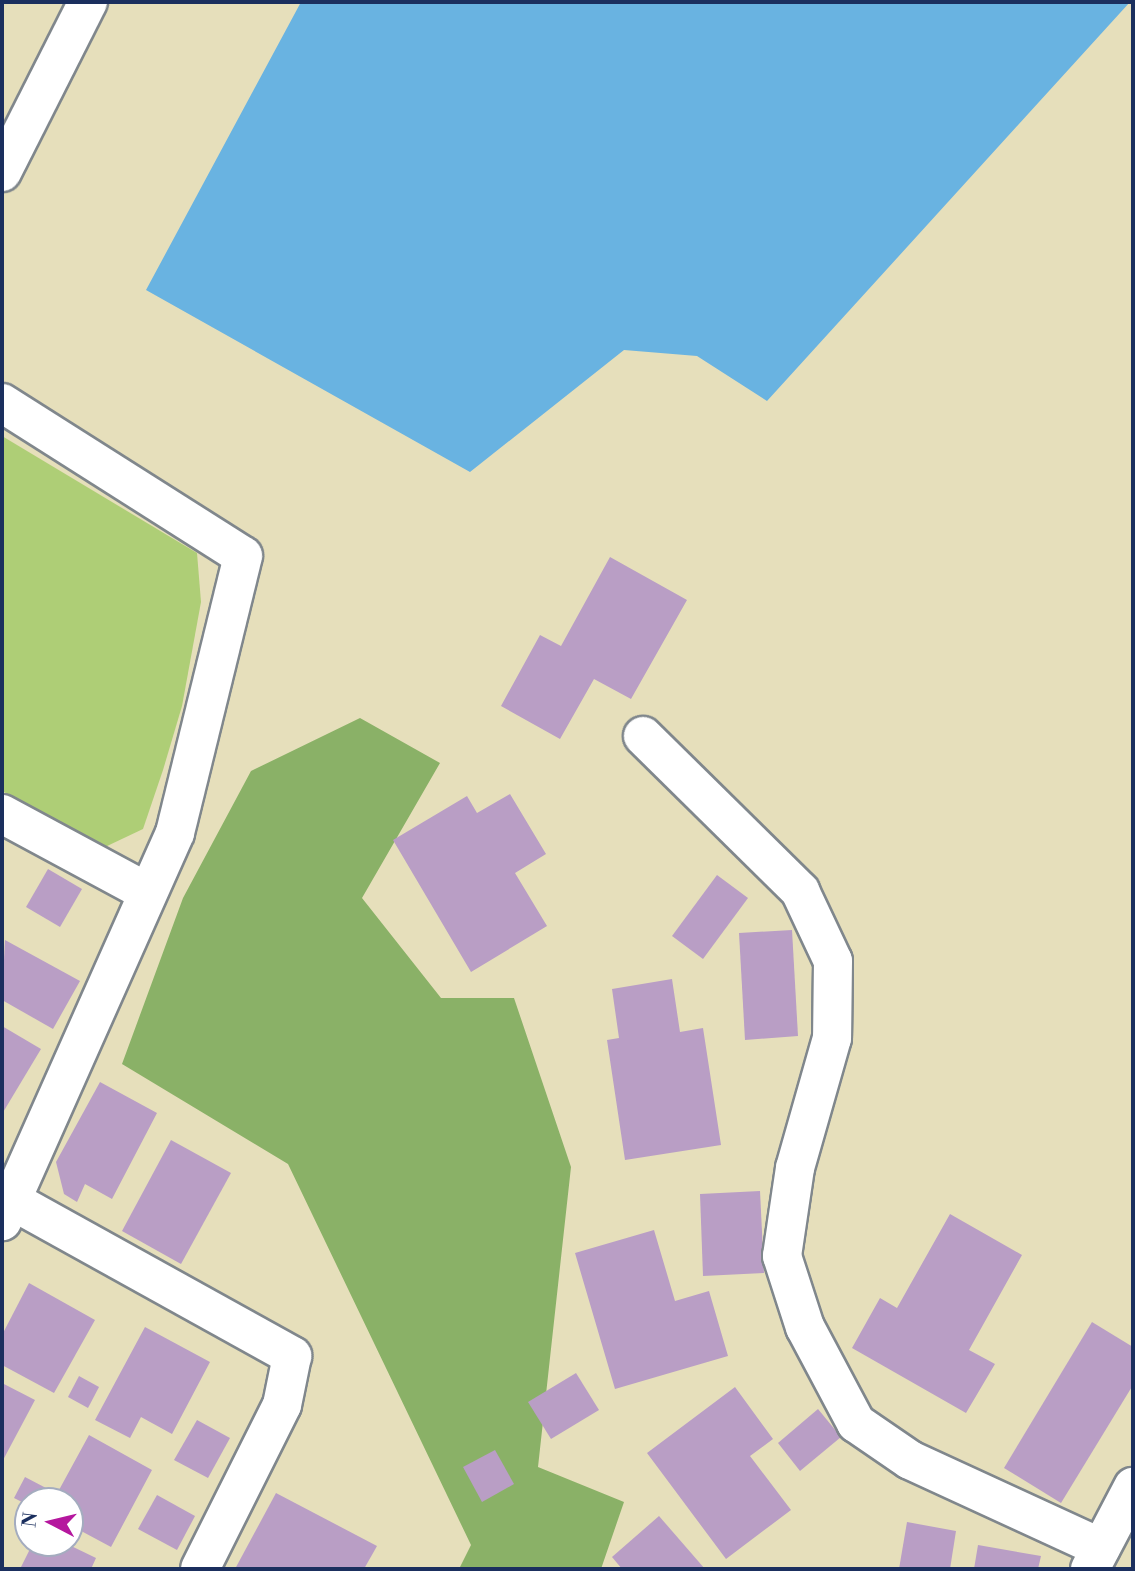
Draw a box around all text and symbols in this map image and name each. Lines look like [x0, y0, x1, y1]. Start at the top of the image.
north arrow [14, 1487, 84, 1557]
text: N [17, 1511, 43, 1529]

